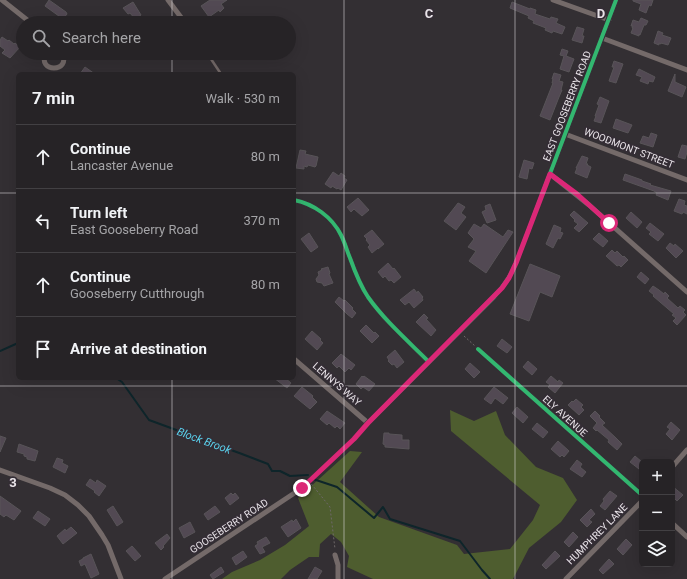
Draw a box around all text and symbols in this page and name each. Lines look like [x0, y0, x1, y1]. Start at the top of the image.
text: C [425, 6, 434, 21]
text: D [597, 6, 605, 21]
search box [16, 16, 296, 60]
icon: search [30, 27, 52, 49]
text: Search here [62, 29, 141, 47]
street label: EAST GOOSEBERRY ROAD [541, 49, 593, 163]
text: 7 min [32, 88, 75, 108]
text: Walk · 530 m [205, 91, 280, 106]
street label: WOODMONT STREET [582, 126, 676, 170]
text: Continue [70, 140, 131, 158]
icon: ahead [32, 146, 54, 168]
text: 80 m [251, 149, 280, 164]
text: Lancaster Avenue [70, 158, 173, 173]
text: Turn left [70, 204, 127, 222]
icon: left [32, 210, 54, 232]
text: 370 m [243, 213, 280, 228]
route start [600, 214, 618, 232]
text: East Gooseberry Road [70, 222, 198, 237]
text: Continue [70, 268, 131, 286]
icon: ahead [32, 274, 54, 296]
text: 80 m [251, 277, 280, 292]
text: Gooseberry Cutthrough [70, 286, 204, 301]
icon: arrive [32, 338, 54, 360]
text: Arrive at destination [70, 340, 207, 358]
street label: LENNYS WAY [311, 360, 363, 408]
street label: ELY AVENUE [541, 393, 590, 439]
water label: Block Brook [175, 425, 233, 457]
map controls [639, 459, 675, 567]
button: + [639, 459, 675, 495]
text: 3 [9, 475, 17, 490]
route end [293, 479, 311, 497]
button: − [639, 495, 675, 531]
street label: GOOSEBERRY ROAD [188, 497, 270, 555]
street label: HUMPHREY LANE [564, 501, 630, 567]
button: layers [639, 531, 675, 567]

